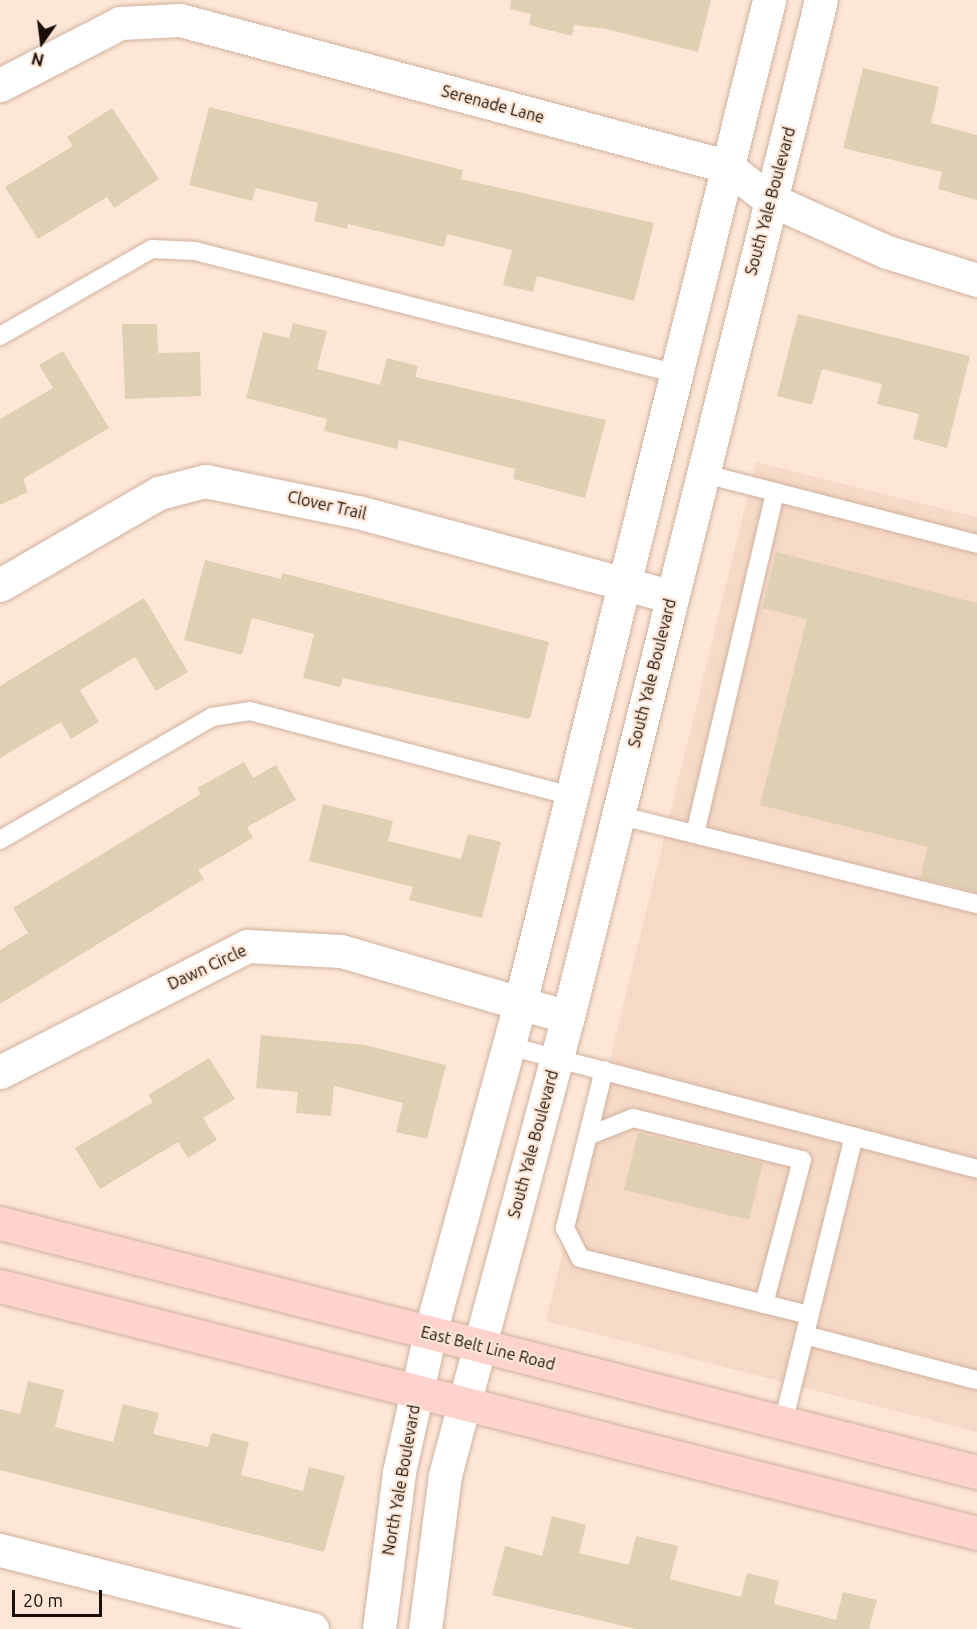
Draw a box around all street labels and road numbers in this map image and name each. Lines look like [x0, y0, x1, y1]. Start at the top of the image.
street label: Serenade Lane [439, 81, 547, 127]
street label: South Yale Boulevard [741, 125, 799, 277]
street label: Clover Trail [286, 487, 368, 523]
street label: South Yale Boulevard [624, 597, 680, 749]
street label: Dawn Circle [164, 940, 250, 994]
street label: South Yale Boulevard [504, 1068, 562, 1220]
street label: East Belt Line Road [419, 1322, 557, 1374]
street label: North Yale Boulevard [378, 1403, 424, 1557]

